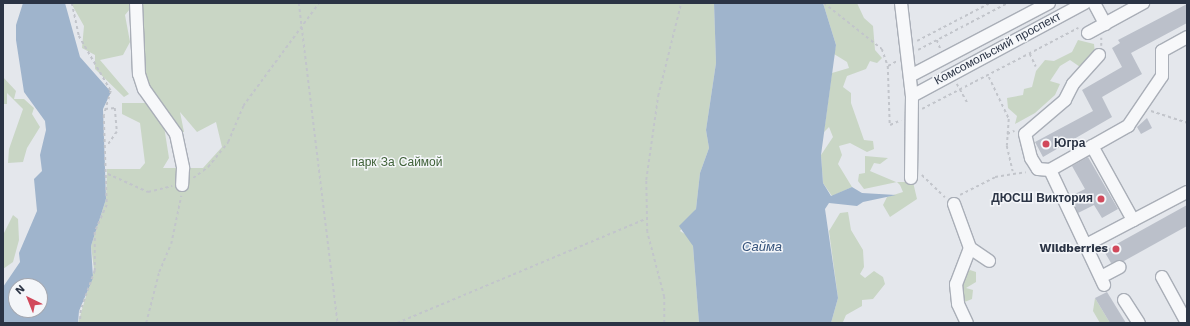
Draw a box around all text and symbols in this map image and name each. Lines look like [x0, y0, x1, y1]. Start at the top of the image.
street label: Комсомольский проспект [932, 9, 1064, 89]
place label: Югра [1054, 137, 1085, 151]
marker: Югра [1041, 139, 1051, 149]
park label: парк За Саймой [351, 156, 443, 170]
place label: ДЮСШ Виктория [991, 192, 1093, 206]
marker: ДЮСШ Виктория [1096, 194, 1106, 204]
water label: Сайма [742, 239, 782, 255]
place label: Wildberries [1039, 242, 1108, 256]
marker: Wildberries [1111, 244, 1121, 254]
north arrow [8, 278, 48, 318]
text: N [13, 282, 28, 297]

